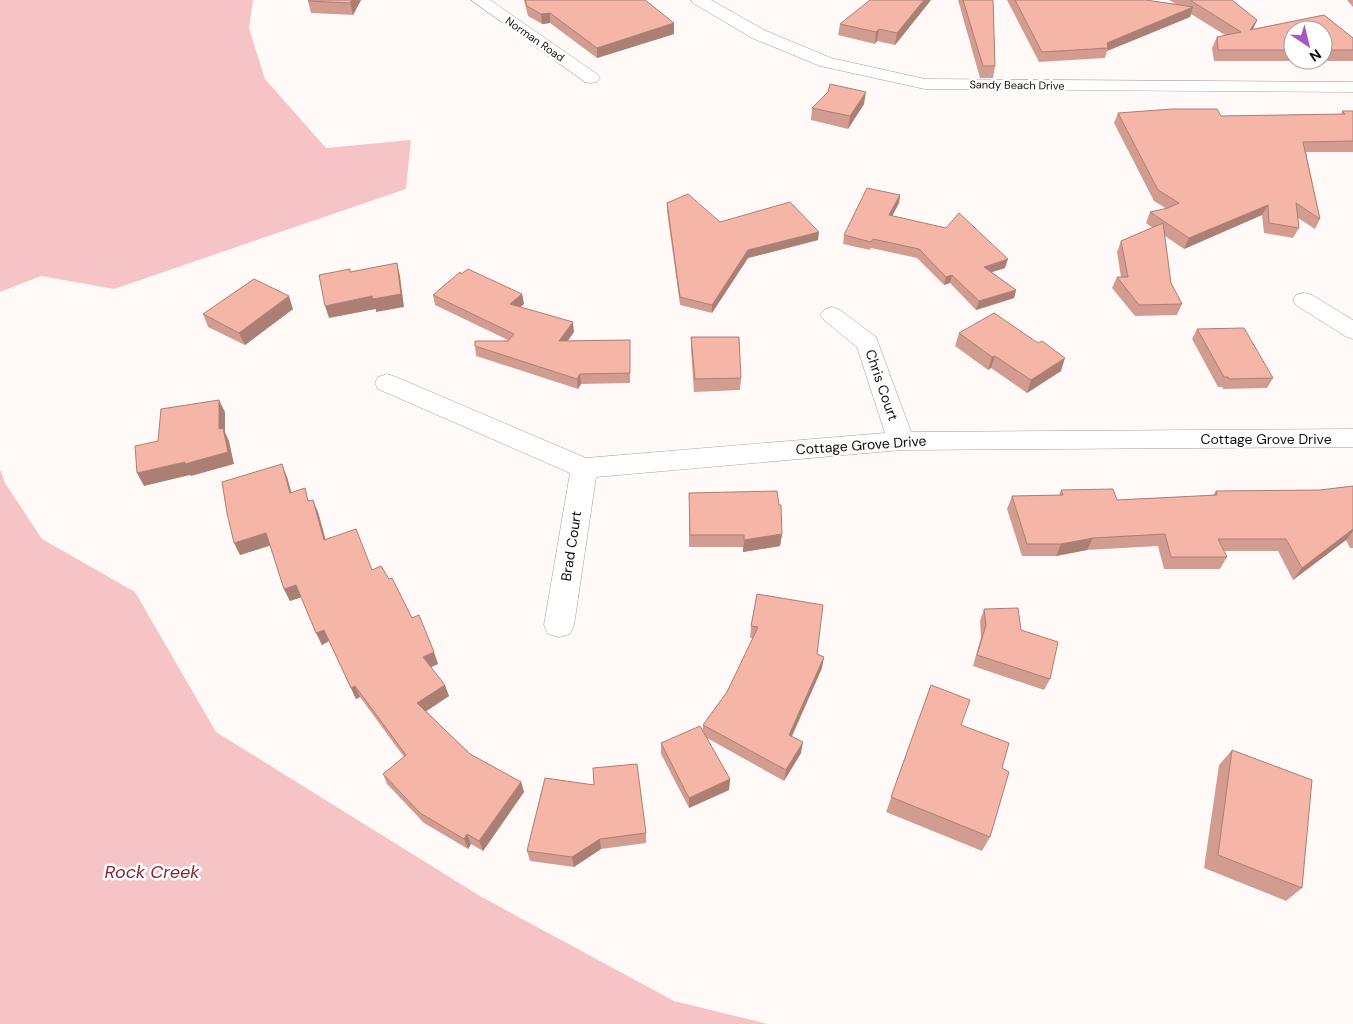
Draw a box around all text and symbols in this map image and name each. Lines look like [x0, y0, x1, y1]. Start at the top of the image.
street label: Norman Road [503, 14, 567, 65]
north arrow [1283, 20, 1333, 70]
text: N [1306, 45, 1325, 66]
street label: Sandy Beach Drive [969, 77, 1065, 93]
street label: Chris Court [861, 347, 903, 423]
street label: Cottage Grove Drive [1200, 430, 1332, 448]
street label: Cottage Grove Drive [795, 431, 927, 459]
street label: Brad Court [557, 510, 585, 582]
water label: Rock Creek [105, 860, 200, 884]

